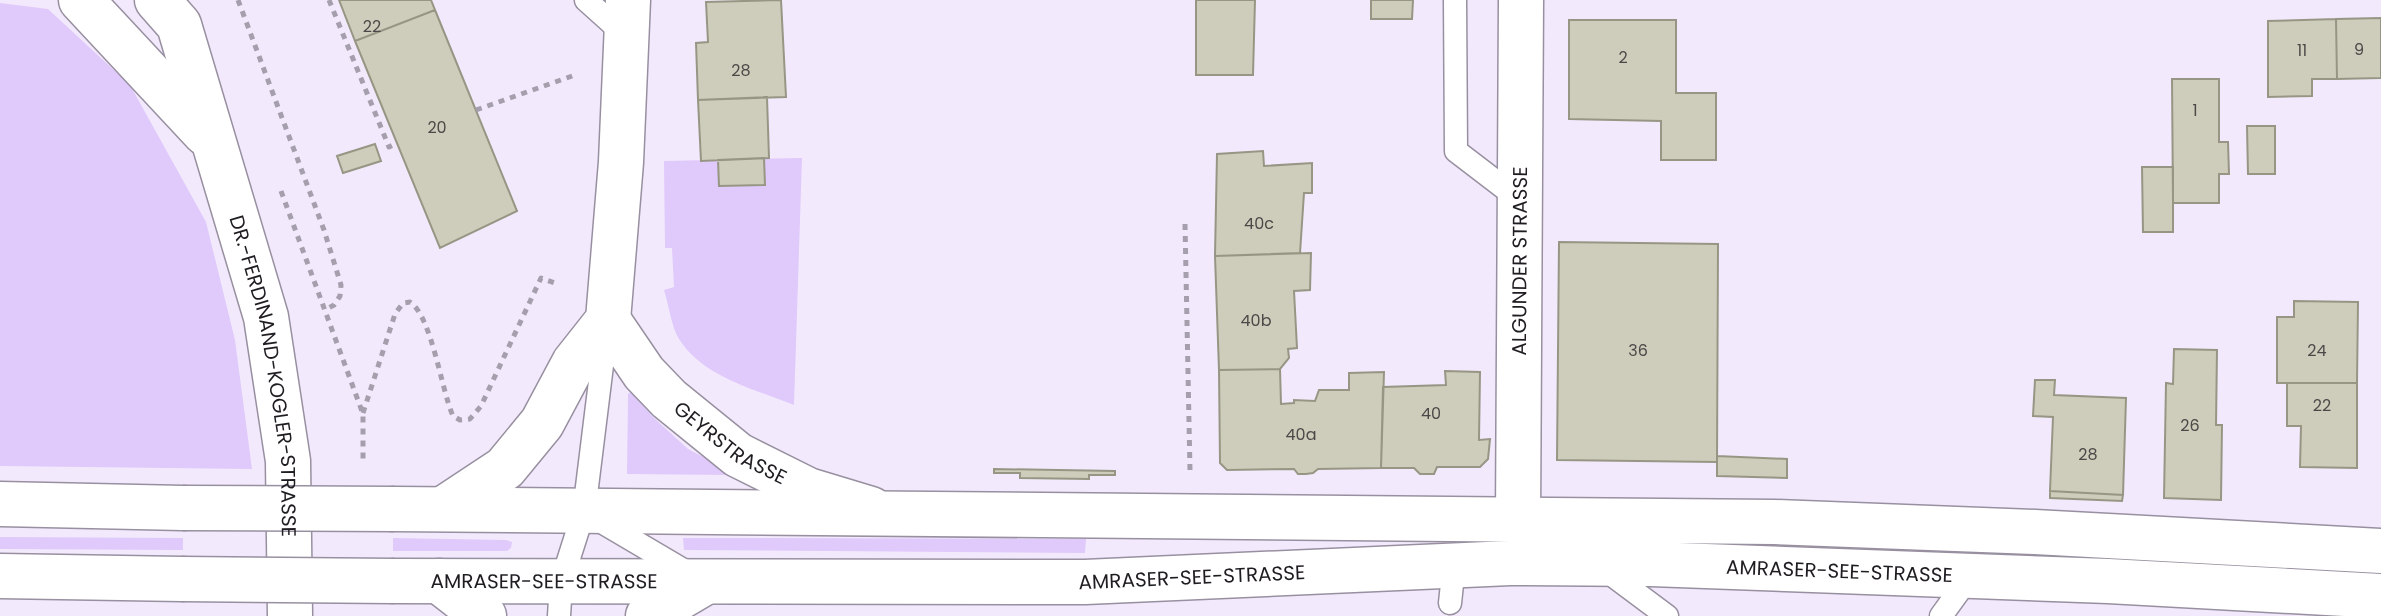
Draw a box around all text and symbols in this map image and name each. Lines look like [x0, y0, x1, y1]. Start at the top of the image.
house number: 22 [363, 15, 381, 38]
house number: 9 [2354, 38, 2364, 61]
house number: 11 [2297, 39, 2307, 62]
house number: 2 [1618, 46, 1628, 69]
house number: 28 [731, 59, 751, 82]
house number: 1 [2192, 99, 2198, 122]
house number: 20 [427, 116, 447, 139]
street label: ALGUNDER STRASSE [1505, 166, 1534, 356]
street label: DR.-FERDINAND-KOGLER-STRASSE [222, 212, 303, 537]
house number: 40c [1244, 212, 1274, 235]
house number: 40b [1241, 309, 1272, 332]
house number: 36 [1628, 339, 1648, 362]
house number: 24 [2307, 339, 2327, 362]
street label: GEYRSTRASSE [668, 394, 792, 491]
house number: 22 [2313, 394, 2331, 417]
house number: 40 [1421, 402, 1441, 425]
house number: 26 [2180, 414, 2200, 437]
house number: 40a [1286, 423, 1316, 446]
house number: 28 [2078, 443, 2098, 466]
street label: AMRASER-SEE-STRASSE [1726, 553, 1953, 589]
street label: AMRASER-SEE-STRASSE [1078, 558, 1306, 596]
street label: AMRASER-SEE-STRASSE [431, 567, 657, 595]

